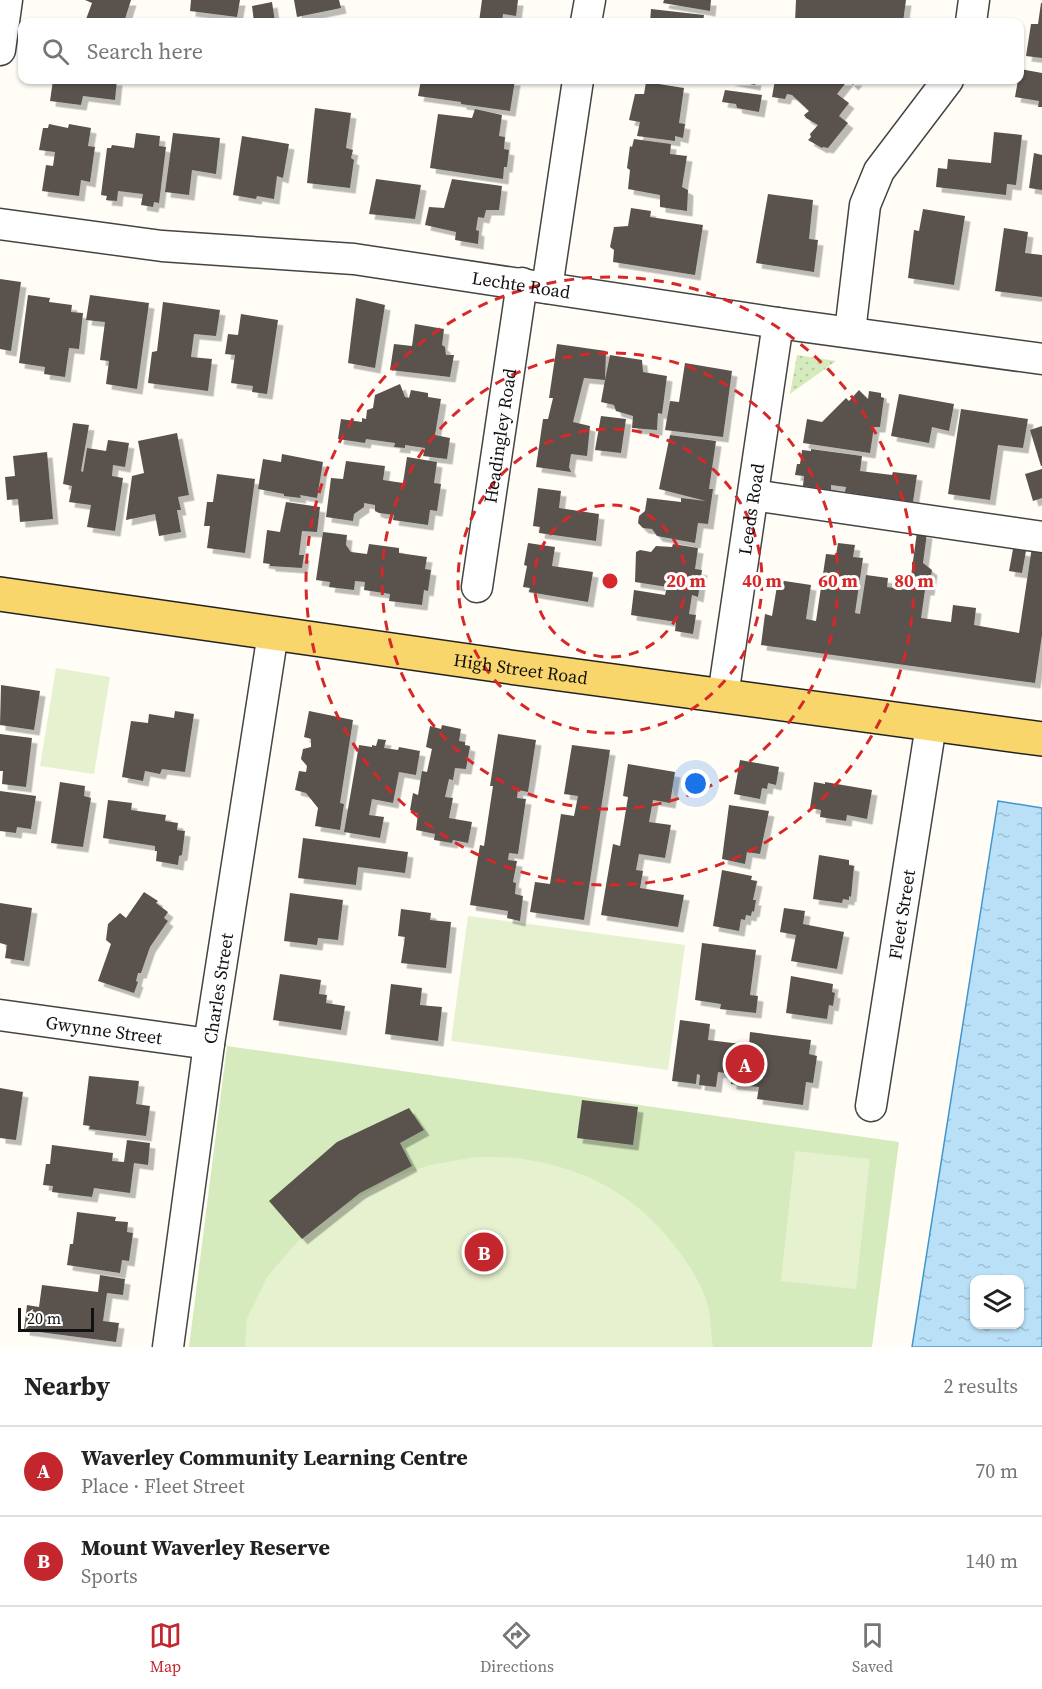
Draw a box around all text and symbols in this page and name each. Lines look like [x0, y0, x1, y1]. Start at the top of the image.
search box [18, 18, 1024, 84]
icon: search [39, 35, 72, 68]
text: Search here [87, 36, 203, 66]
street label: Lechte Road [470, 264, 572, 304]
street label: Headingley Road [477, 366, 522, 505]
street label: Leeds Road [731, 462, 770, 556]
text: 20 m [666, 568, 706, 593]
text: 40 m [742, 568, 782, 593]
text: 60 m [818, 568, 858, 593]
text: 80 m [894, 568, 934, 593]
centre of rings [600, 571, 620, 591]
street label: High Street Road [452, 647, 589, 690]
your location [681, 769, 710, 798]
street label: Fleet Street [882, 867, 921, 961]
street label: Charles Street [197, 931, 239, 1046]
street label: Gwynne Street [44, 1009, 164, 1050]
pin: A [726, 1042, 764, 1086]
pin: B [464, 1230, 504, 1274]
map controls [970, 1275, 1024, 1329]
button: layers [970, 1275, 1024, 1329]
scale bar [18, 1305, 94, 1332]
text: 20 m [27, 1307, 61, 1329]
text: Nearby [24, 1368, 110, 1404]
text: 2 results [943, 1372, 1018, 1400]
text: Waverley Community Learning Centre [81, 1442, 468, 1472]
text: A [37, 1457, 50, 1485]
text: 70 m [975, 1457, 1018, 1485]
text: Place · Fleet Street [81, 1472, 245, 1500]
text: Mount Waverley Reserve [81, 1532, 330, 1562]
text: B [37, 1547, 50, 1575]
text: 140 m [965, 1547, 1018, 1575]
text: Sports [81, 1562, 138, 1590]
tab: Map [149, 1619, 182, 1677]
tab: Directions [480, 1619, 554, 1677]
tab: Saved [852, 1619, 893, 1677]

